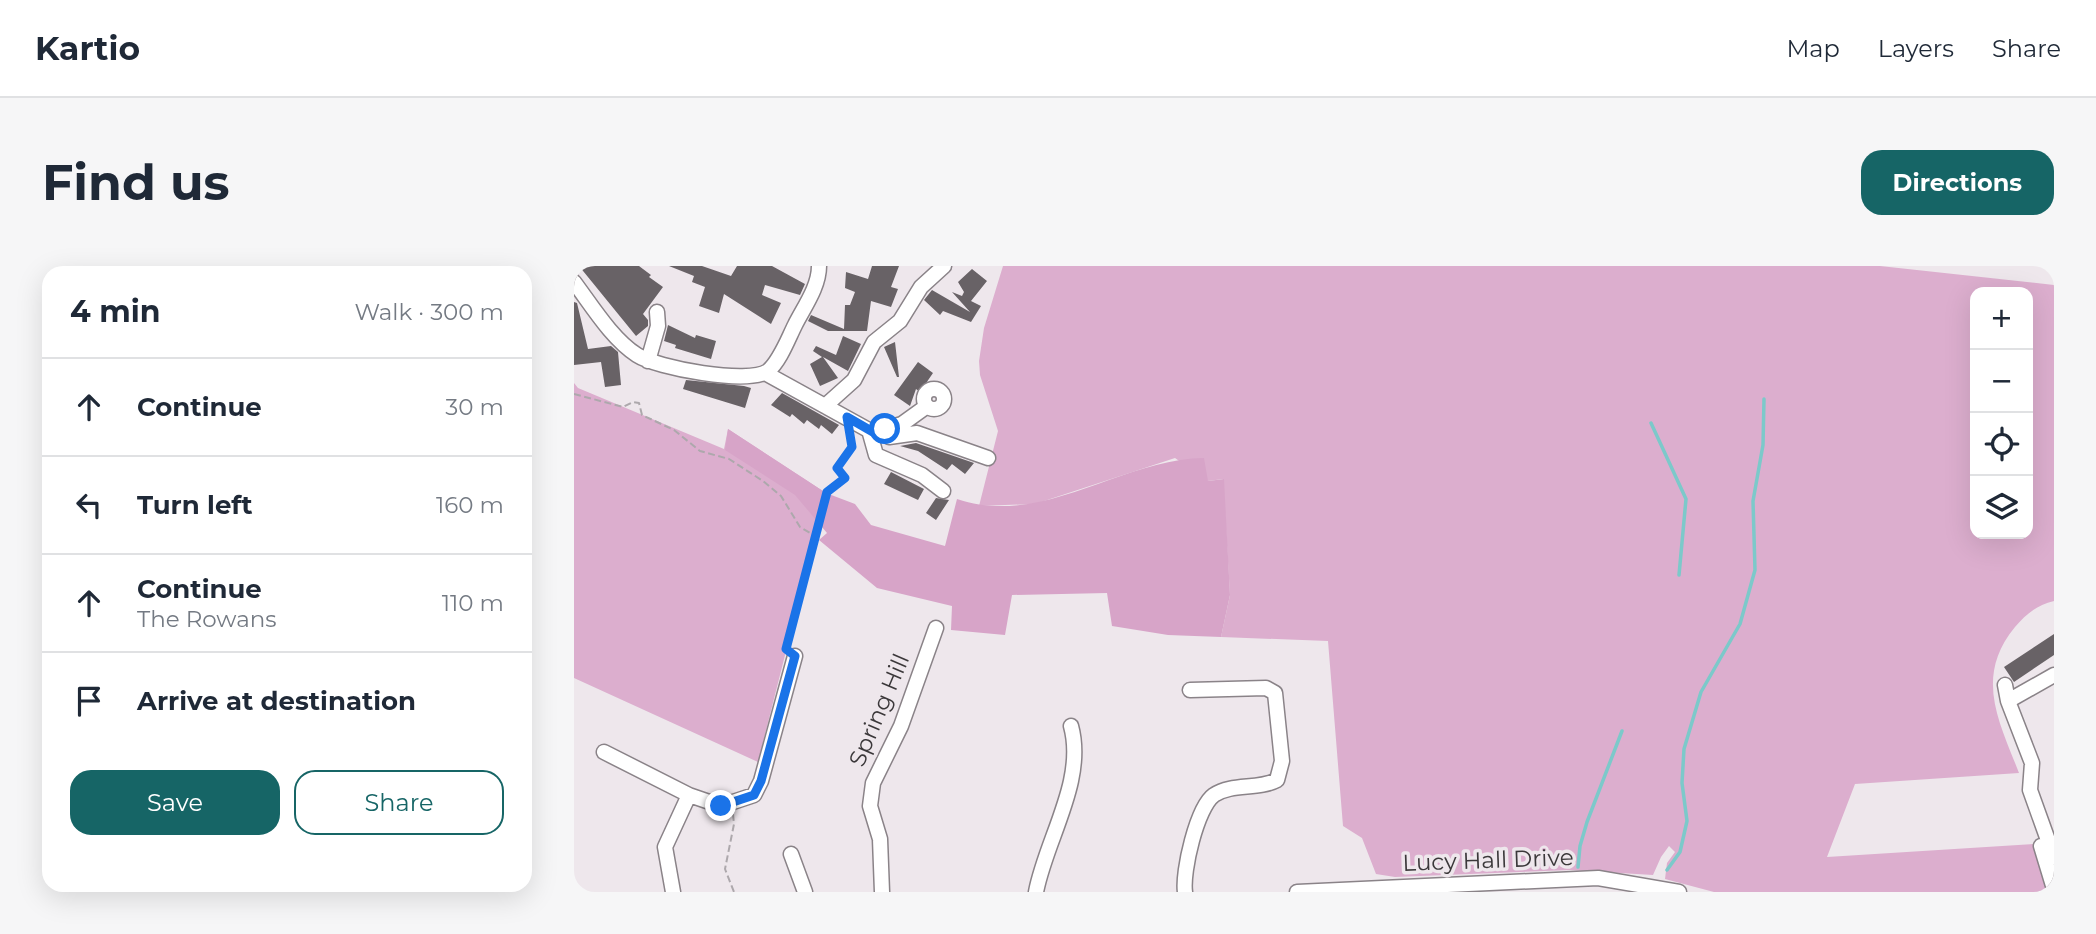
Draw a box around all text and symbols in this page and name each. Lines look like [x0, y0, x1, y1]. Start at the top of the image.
text: Kartio [35, 28, 140, 68]
text: Map [1786, 34, 1840, 63]
text: Layers [1878, 34, 1954, 63]
text: Share [1992, 34, 2061, 63]
button: Directions [1861, 150, 2054, 215]
text: Find us [42, 153, 230, 212]
map controls [1970, 287, 2033, 539]
button: + [1970, 287, 2033, 350]
text: 4 min [70, 293, 160, 330]
text: Walk · 300 m [354, 298, 504, 326]
button: − [1970, 350, 2033, 413]
icon: ahead [70, 388, 108, 426]
text: Continue [137, 391, 262, 423]
text: 30 m [445, 393, 504, 421]
route start [869, 413, 900, 444]
button: locate [1970, 413, 2033, 476]
button: layers [1970, 476, 2033, 539]
icon: left [70, 486, 108, 524]
text: Turn left [137, 489, 253, 521]
text: 160 m [436, 491, 504, 519]
text: Continue [137, 573, 262, 605]
icon: ahead [70, 584, 108, 622]
text: 110 m [442, 589, 504, 617]
text: The Rowans [137, 605, 276, 633]
street label: Spring Hill [843, 650, 915, 770]
icon: arrive [70, 682, 108, 720]
text: Arrive at destination [137, 685, 416, 717]
button: Save [70, 770, 280, 835]
button: Share [294, 770, 504, 835]
route end [705, 790, 736, 821]
street label: Lucy Hall Drive [1402, 843, 1574, 877]

